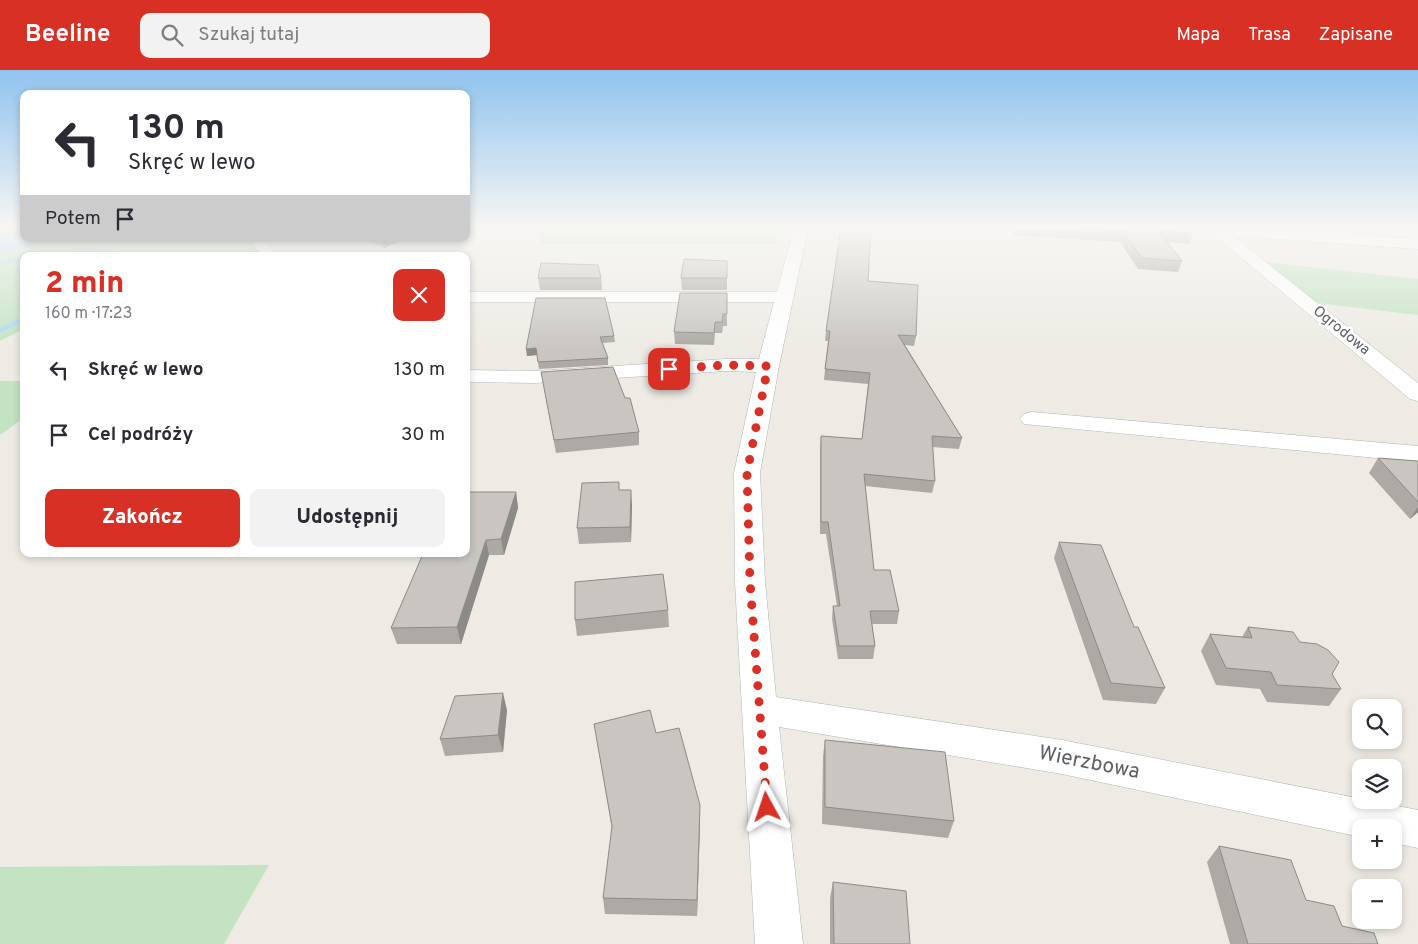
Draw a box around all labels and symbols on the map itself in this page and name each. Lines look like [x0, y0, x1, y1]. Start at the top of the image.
street label: Ogrodowa [1308, 302, 1374, 360]
pin [648, 348, 690, 390]
street label: Wierzbowa [1036, 740, 1142, 786]
position arrow [740, 780, 792, 832]

